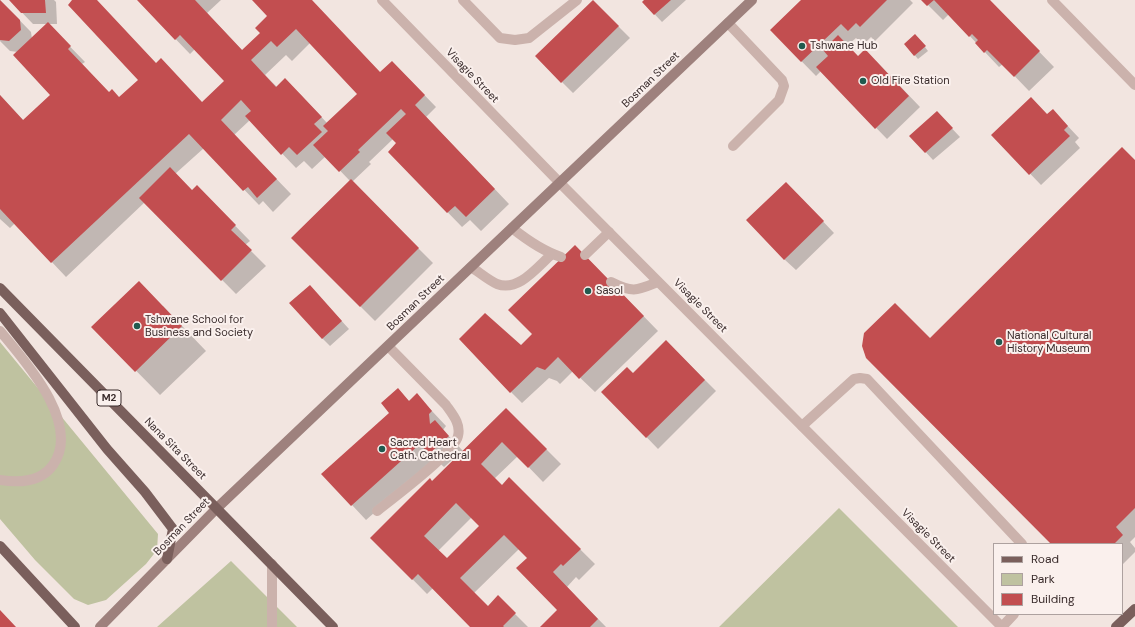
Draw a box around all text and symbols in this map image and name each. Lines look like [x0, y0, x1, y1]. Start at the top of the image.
place label: Tshwane Hub [810, 39, 878, 53]
marker: Tshwane Hub [797, 41, 807, 51]
street label: Visagie Street [443, 46, 501, 106]
street label: Bosman Street [619, 49, 683, 111]
place label: Old Fire Station [871, 74, 950, 88]
marker: Old Fire Station [858, 76, 868, 86]
street label: Bosman Street [384, 272, 448, 334]
street label: Visagie Street [670, 276, 730, 336]
place label: Sasol [596, 284, 623, 298]
marker: Sasol [583, 286, 593, 296]
place label: Tshwane School for Business and Society [145, 313, 253, 339]
marker: Tshwane School for Business and Society [132, 321, 142, 331]
place label: National Cultural History Museum [1007, 329, 1091, 355]
marker: National Cultural History Museum [994, 337, 1004, 347]
road number: M2 [97, 390, 121, 406]
street label: Nana Sita Street [141, 415, 209, 483]
place label: Sacred Heart Cath. Cathedral [390, 436, 469, 462]
marker: Sacred Heart Cath. Cathedral [377, 444, 387, 454]
street label: Bosman Street [151, 495, 213, 559]
street label: Visagie Street [898, 506, 958, 566]
legend [993, 543, 1123, 615]
text: Road [1031, 551, 1059, 567]
text: Park [1031, 571, 1055, 587]
text: Building [1031, 591, 1075, 607]

